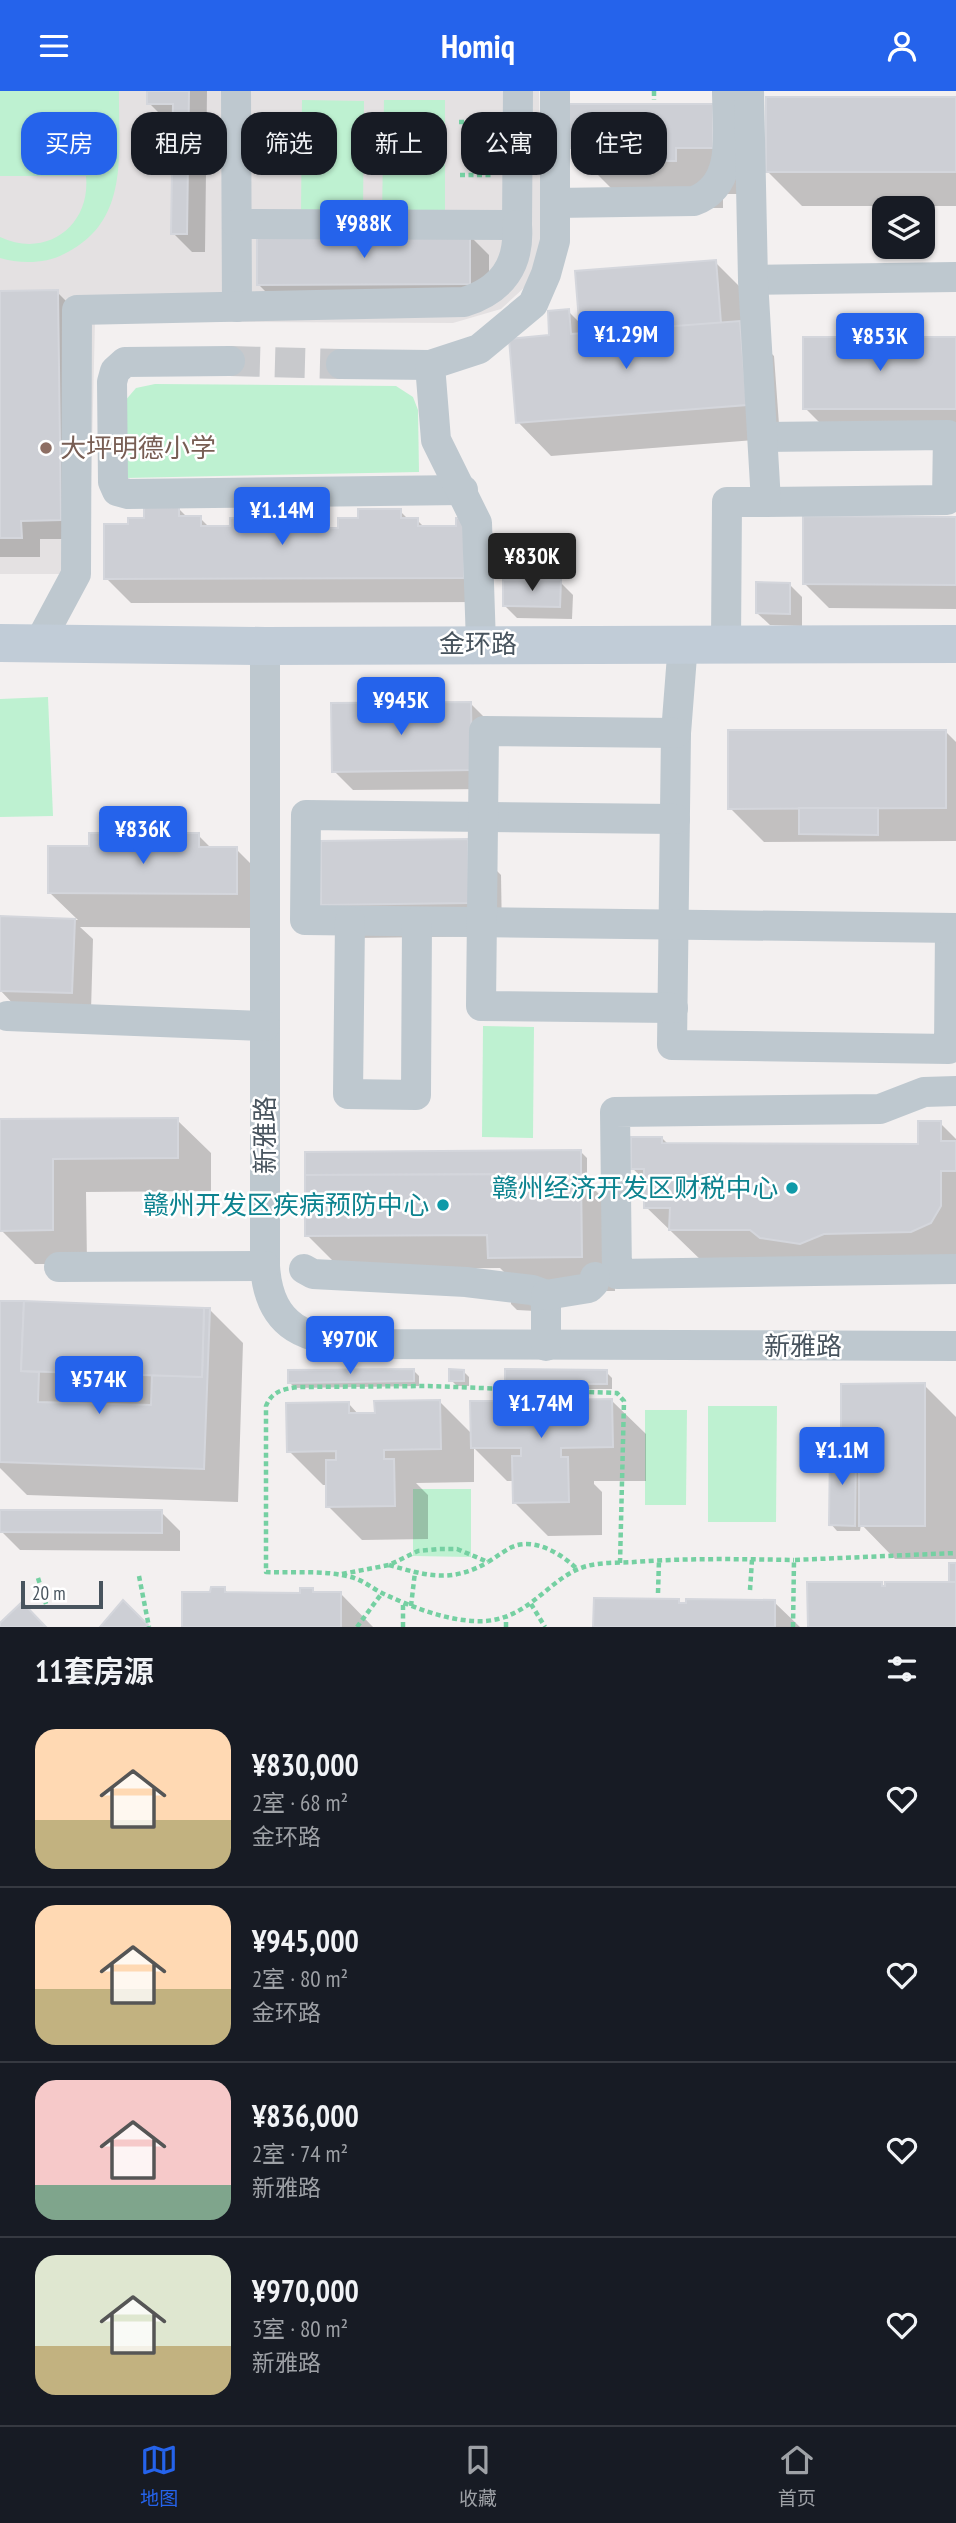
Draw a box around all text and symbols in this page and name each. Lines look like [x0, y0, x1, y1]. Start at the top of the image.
text: Homiq [441, 25, 515, 67]
icon: menu [35, 27, 73, 65]
icon: person [883, 27, 921, 65]
chip: 买房 [21, 112, 117, 175]
chip: 租房 [131, 112, 227, 175]
chip: 筛选 [241, 112, 337, 175]
chip: 新上 [351, 112, 447, 175]
chip: 公寓 [461, 112, 557, 175]
chip: 住宅 [571, 112, 667, 175]
map controls [872, 196, 935, 259]
button: layers [872, 196, 935, 259]
pin: ¥988K [315, 201, 413, 260]
text: ¥988K [336, 208, 392, 237]
pin: ¥1.29M [569, 311, 683, 371]
pin: ¥853K [831, 313, 929, 373]
text: ¥1.29M [594, 319, 658, 348]
text: ¥853K [852, 321, 908, 350]
place label: 大坪明德小学 [60, 431, 216, 464]
marker: 大坪明德小学 [38, 440, 54, 456]
pin: ¥1.14M [225, 487, 339, 547]
text: ¥1.14M [250, 495, 314, 524]
pin: ¥830K [483, 533, 581, 593]
text: ¥830K [504, 541, 560, 570]
street label: 金环路 [439, 627, 517, 660]
pin: ¥945K [352, 677, 450, 737]
text: ¥945K [373, 685, 429, 714]
pin: ¥836K [94, 807, 192, 866]
text: ¥836K [115, 814, 171, 843]
street label: 新雅路 [248, 1096, 281, 1174]
place label: 赣州经济开发区财税中心 [492, 1171, 778, 1204]
marker: 赣州经济开发区财税中心 [784, 1180, 800, 1196]
place label: 赣州开发区疾病预防中心 [143, 1188, 429, 1221]
marker: 赣州开发区疾病预防中心 [435, 1197, 451, 1213]
pin: ¥970K [301, 1317, 399, 1376]
text: ¥970K [322, 1324, 378, 1353]
street label: 新雅路 [764, 1329, 842, 1362]
pin: ¥574K [50, 1357, 148, 1416]
text: ¥574K [71, 1364, 127, 1393]
pin: ¥1.74M [484, 1381, 598, 1440]
text: ¥1.74M [509, 1388, 573, 1417]
pin: ¥1.1M [793, 1427, 891, 1487]
text: ¥1.1M [815, 1435, 869, 1464]
scale bar [21, 1578, 103, 1610]
text: 20 m [32, 1581, 66, 1605]
icon: filters [883, 1650, 921, 1688]
text: 11套房源 [35, 1651, 154, 1690]
text: ¥830,000 [252, 1745, 359, 1784]
icon: home [91, 1757, 175, 1841]
icon: heart [883, 1780, 921, 1818]
text: 2室 · 68 m² [252, 1788, 348, 1817]
text: 金环路 [252, 1822, 321, 1851]
text: ¥945,000 [252, 1921, 359, 1960]
icon: home [91, 1933, 175, 2017]
icon: heart [883, 1956, 921, 1994]
text: 2室 · 80 m² [252, 1964, 348, 1993]
text: 金环路 [252, 1998, 321, 2027]
text: ¥836,000 [252, 2096, 359, 2135]
icon: home [91, 2108, 175, 2192]
icon: heart [883, 2131, 921, 2169]
text: 2室 · 74 m² [252, 2139, 348, 2168]
text: 新雅路 [252, 2173, 321, 2202]
text: ¥970,000 [252, 2271, 359, 2310]
icon: home [91, 2283, 175, 2367]
icon: heart [883, 2306, 921, 2344]
text: 3室 · 80 m² [252, 2314, 348, 2343]
text: 新雅路 [252, 2348, 321, 2377]
tab: 地图 [140, 2441, 178, 2510]
tab: 收藏 [459, 2441, 497, 2510]
tab: 首页 [778, 2441, 816, 2510]

